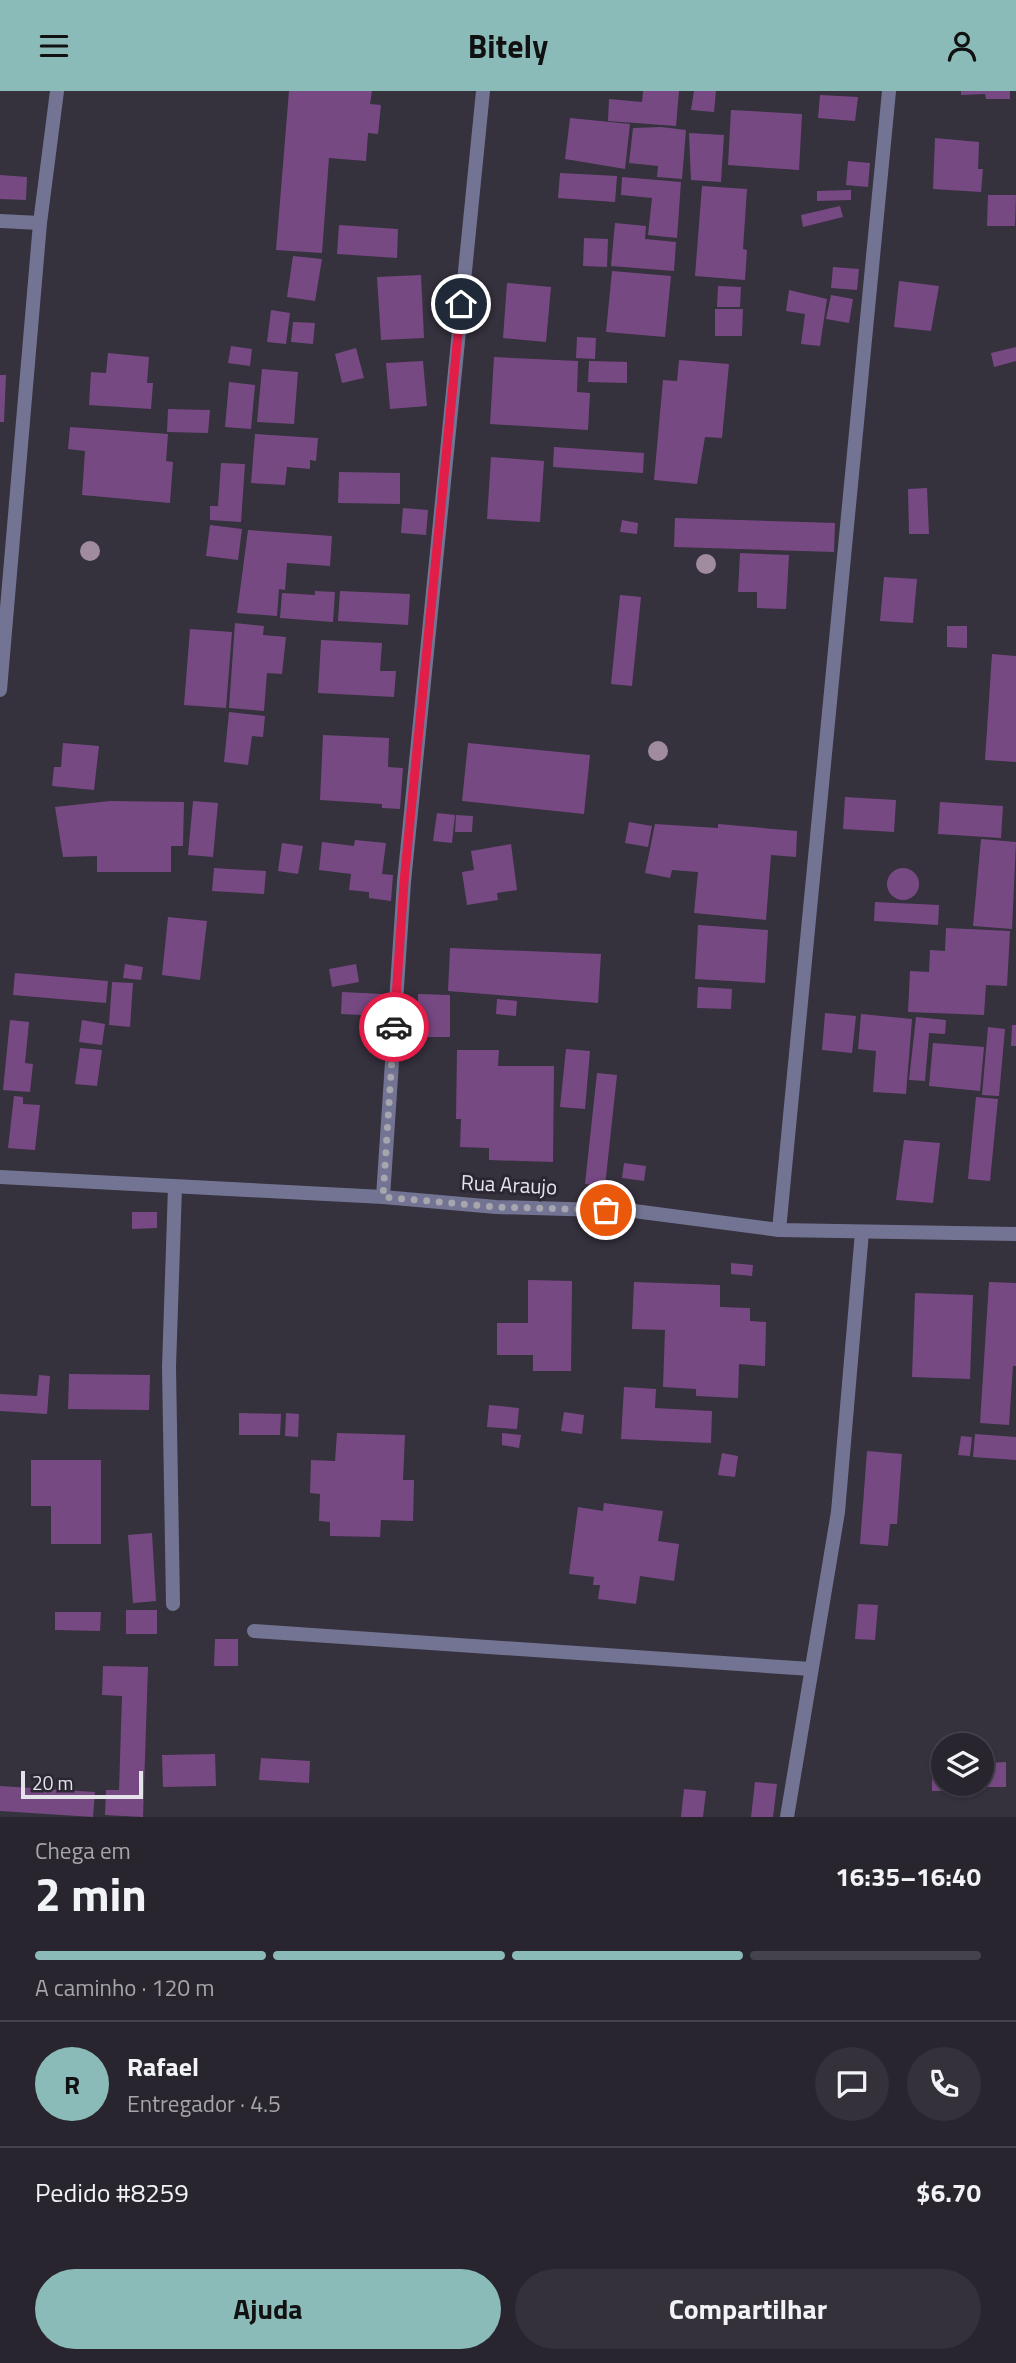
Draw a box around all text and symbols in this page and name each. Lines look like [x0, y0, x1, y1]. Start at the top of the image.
text: Bitely [468, 22, 548, 70]
icon: menu [35, 27, 73, 65]
icon: person [943, 27, 981, 65]
pin [431, 274, 491, 334]
icon: home [442, 285, 480, 323]
courier [359, 992, 429, 1062]
icon: car [375, 1008, 413, 1046]
street label: Rua Araujo [460, 1166, 558, 1202]
pin [576, 1180, 636, 1240]
icon: bag [587, 1191, 625, 1229]
map controls [931, 1733, 994, 1796]
button: layers [931, 1733, 994, 1796]
scale bar [21, 1768, 144, 1800]
text: 20 m [32, 1768, 73, 1797]
text: Chega em [35, 1833, 131, 1868]
text: 16:35–16:40 [835, 1857, 981, 1896]
text: 2 min [35, 1859, 147, 1929]
text: A caminho · 120 m [35, 1970, 214, 2005]
text: Rafael [127, 2047, 199, 2086]
button: chat [815, 2047, 889, 2121]
button: phone [907, 2047, 981, 2121]
text: R [64, 2065, 80, 2104]
text: Entregador · 4.5 [127, 2086, 281, 2121]
text: Pedido #8259 [35, 2173, 189, 2212]
text: $6.70 [916, 2173, 981, 2212]
button: Ajuda [35, 2269, 501, 2349]
button: Compartilhar [515, 2269, 981, 2349]

